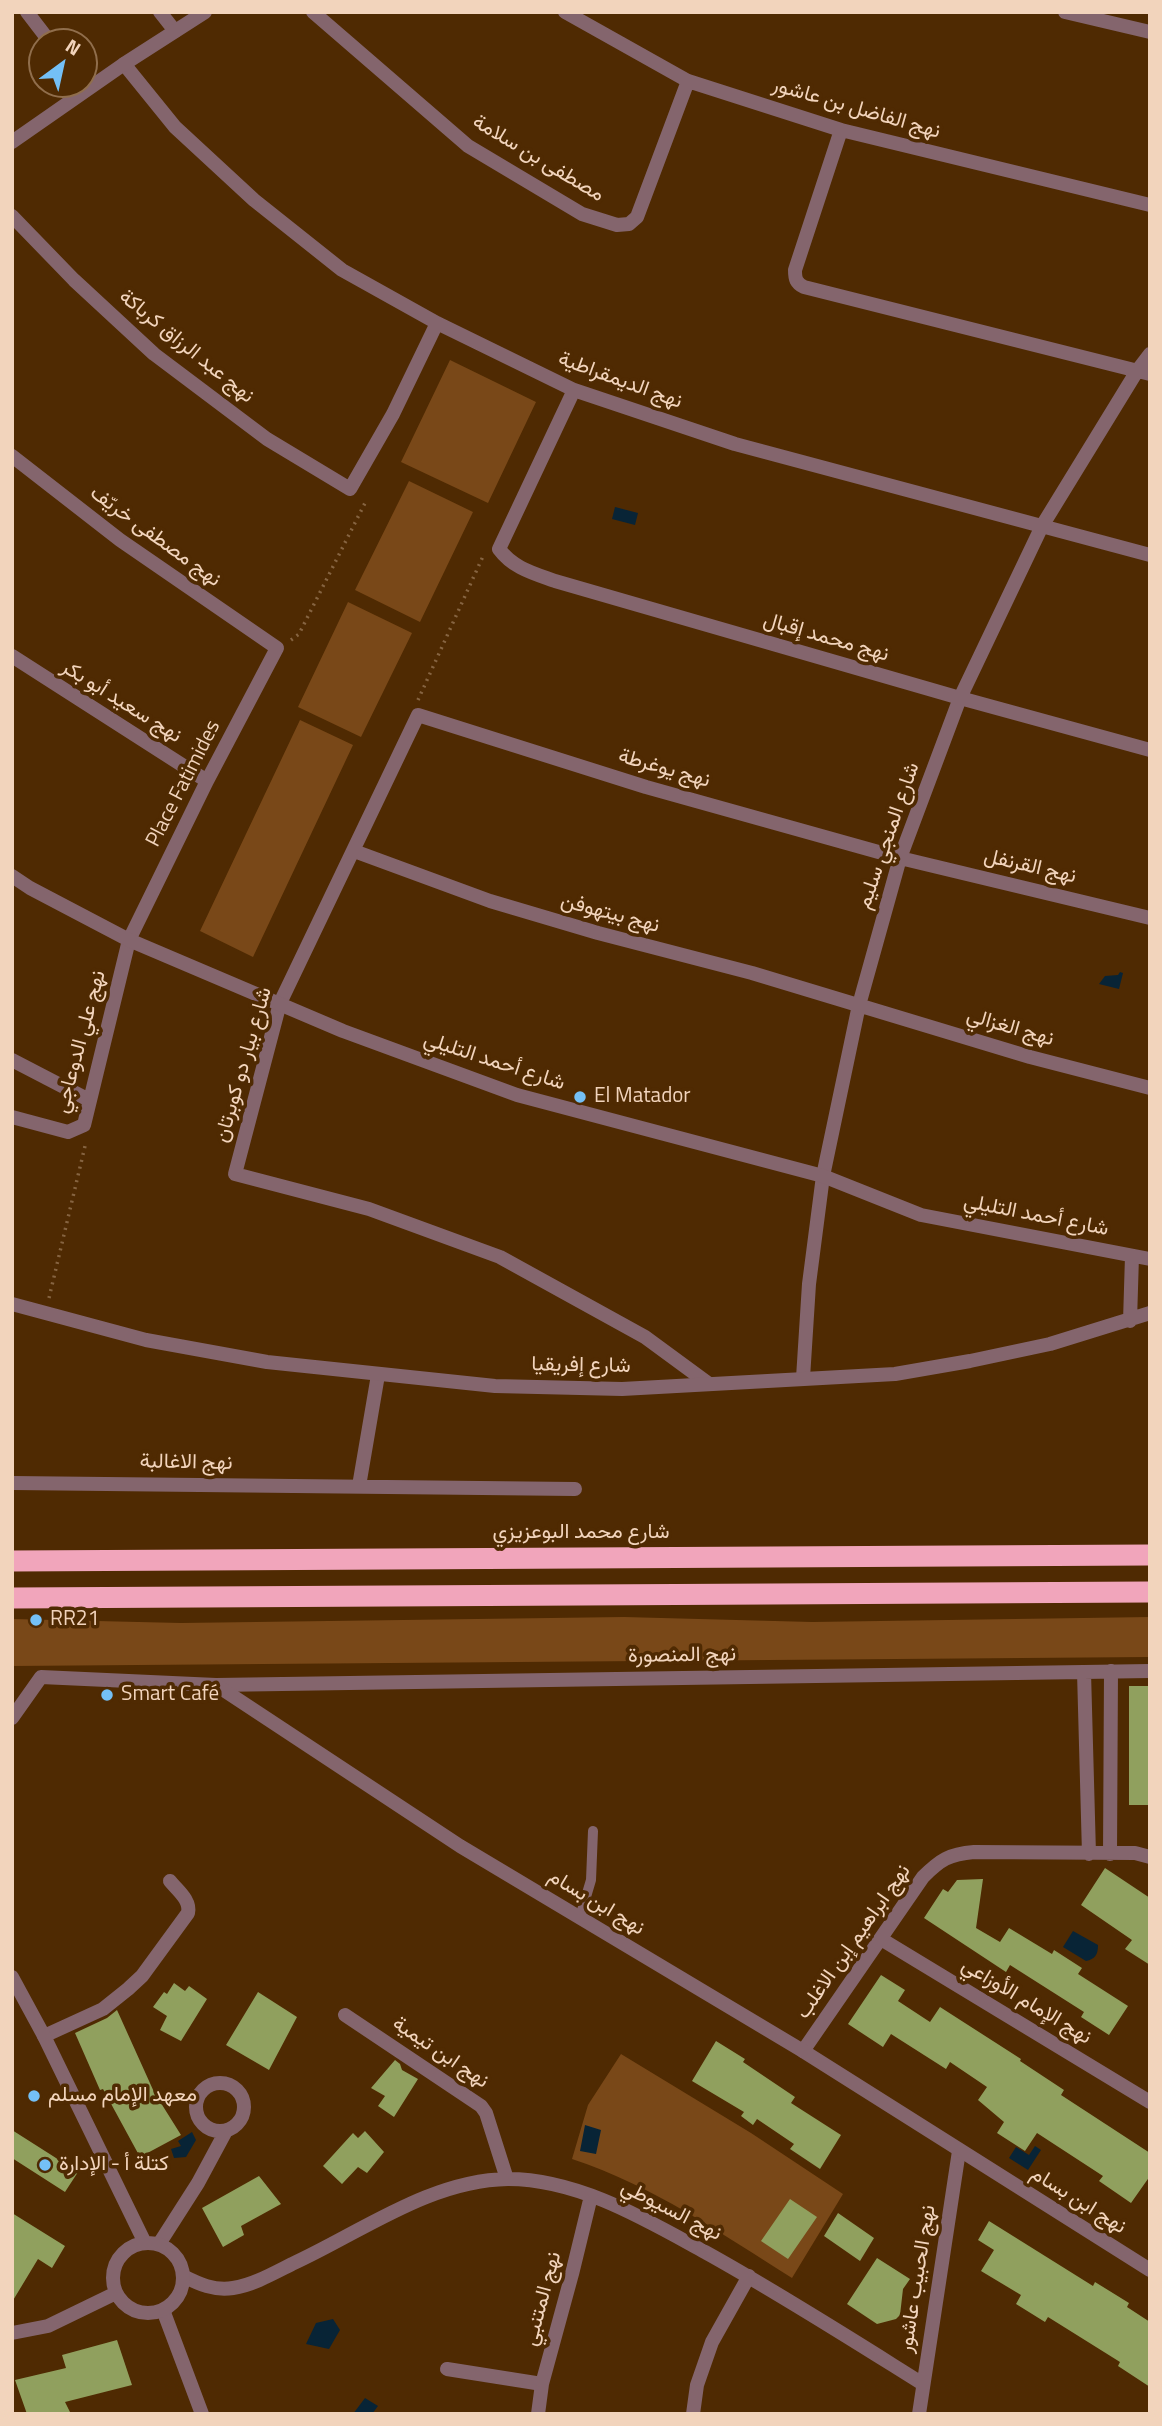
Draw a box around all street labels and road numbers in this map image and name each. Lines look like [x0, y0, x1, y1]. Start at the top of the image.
street label: نهج الفاضل بن عاشور [769, 73, 943, 145]
street label: مصطفى بن سلامة [467, 110, 609, 208]
street label: نهج عبد الرزاق كرباكة [113, 285, 259, 409]
street label: نهج الديمقراطية [554, 347, 686, 415]
street label: نهج مصطفى خريّف [85, 481, 225, 593]
street label: نهج محمد إقبال [760, 608, 892, 668]
street label: نهج سعيد أبو بكر [56, 655, 186, 749]
street label: Place Fatimides [141, 717, 227, 851]
street label: نهج يوغرطة [615, 744, 713, 794]
street label: شارع المنجي سليم [852, 759, 926, 913]
street label: نهج القرنفل [981, 844, 1079, 890]
street label: نهج بيتهوفن [558, 889, 662, 939]
street label: نهج علي الدوعاجي [50, 968, 112, 1116]
street label: شارع بيار دو كوبرتان [210, 985, 278, 1145]
street label: نهج الغزالي [963, 1004, 1057, 1052]
street label: شارع أحمد التليلي [420, 1027, 568, 1097]
street label: شارع أحمد التليلي [961, 1190, 1111, 1242]
street label: شارع إفريقيا [531, 1353, 631, 1379]
street label: نهج الاغالبة [139, 1450, 233, 1476]
street label: شارع محمد البوعزيزي [493, 1520, 669, 1546]
street label: نهج المنصورة [628, 1642, 736, 1670]
street label: نهج ابراهيم إبن الاغلب [791, 1860, 917, 2024]
street label: نهج ابن بسام [543, 1864, 649, 1942]
street label: نهج الإمام الأوزاعي [956, 1953, 1096, 2051]
street label: نهج ابن تيمية [387, 2012, 493, 2094]
street label: نهج ابن بسام [1025, 2162, 1131, 2240]
street label: نهج السيوطي [616, 2175, 726, 2247]
street label: نهج الحبيب عاشور [894, 2203, 942, 2355]
street label: نهج المتنبي [518, 2249, 568, 2349]

